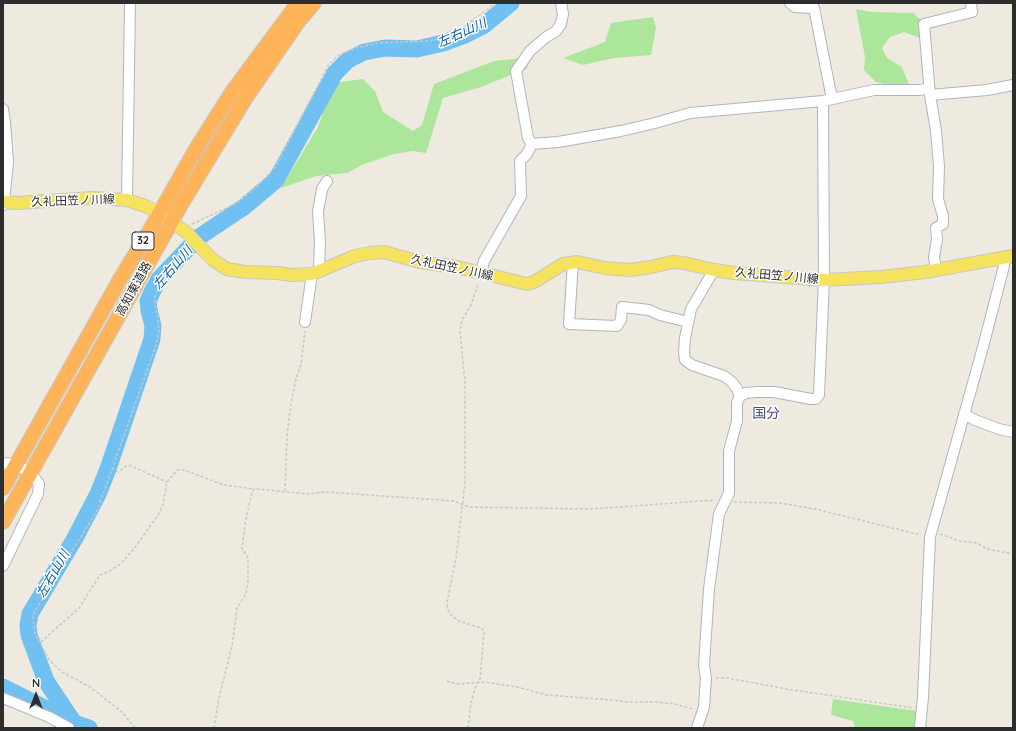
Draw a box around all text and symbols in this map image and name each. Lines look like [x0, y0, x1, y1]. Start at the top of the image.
water label: 左右山川 [435, 15, 489, 51]
street label: 久礼田笠ノ川線 [31, 192, 115, 210]
road number: 32 [132, 232, 154, 250]
water label: 左右山川 [150, 243, 196, 293]
street label: 久礼田笠ノ川線 [409, 252, 495, 284]
street label: 高知東道路 [113, 259, 155, 319]
street label: 久礼田笠ノ川線 [735, 265, 819, 287]
district label: 国分 [752, 406, 780, 422]
water label: 左右山川 [33, 548, 73, 600]
north arrow [16, 675, 56, 715]
text: N [32, 676, 40, 690]

